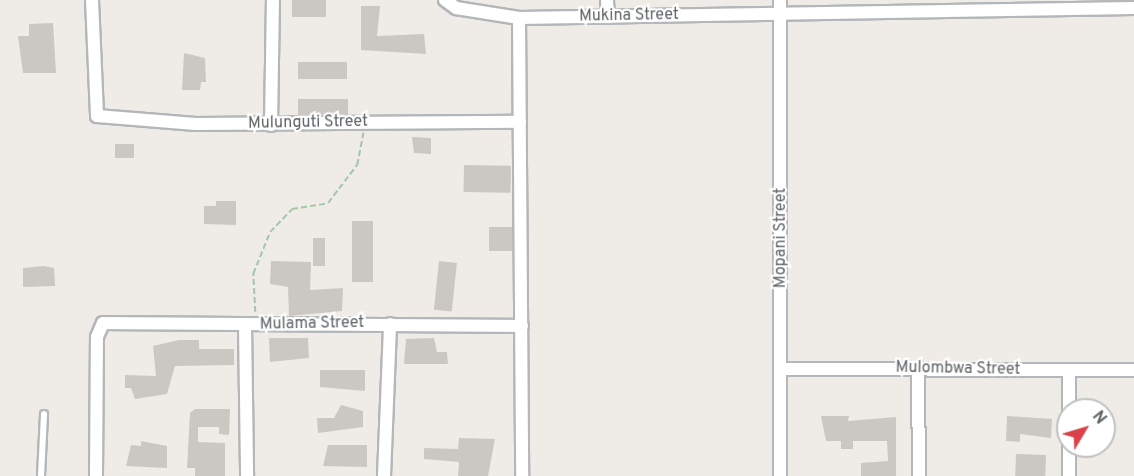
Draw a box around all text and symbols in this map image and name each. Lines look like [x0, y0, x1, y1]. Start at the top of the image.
street label: Mukina Street [579, 6, 679, 26]
street label: Mulunguti Street [248, 112, 368, 134]
street label: Mopani Street [771, 188, 791, 288]
street label: Mulama Street [260, 313, 364, 335]
street label: Mulombwa Street [895, 358, 1021, 380]
north arrow [1056, 398, 1116, 458]
text: N [1087, 407, 1110, 429]

